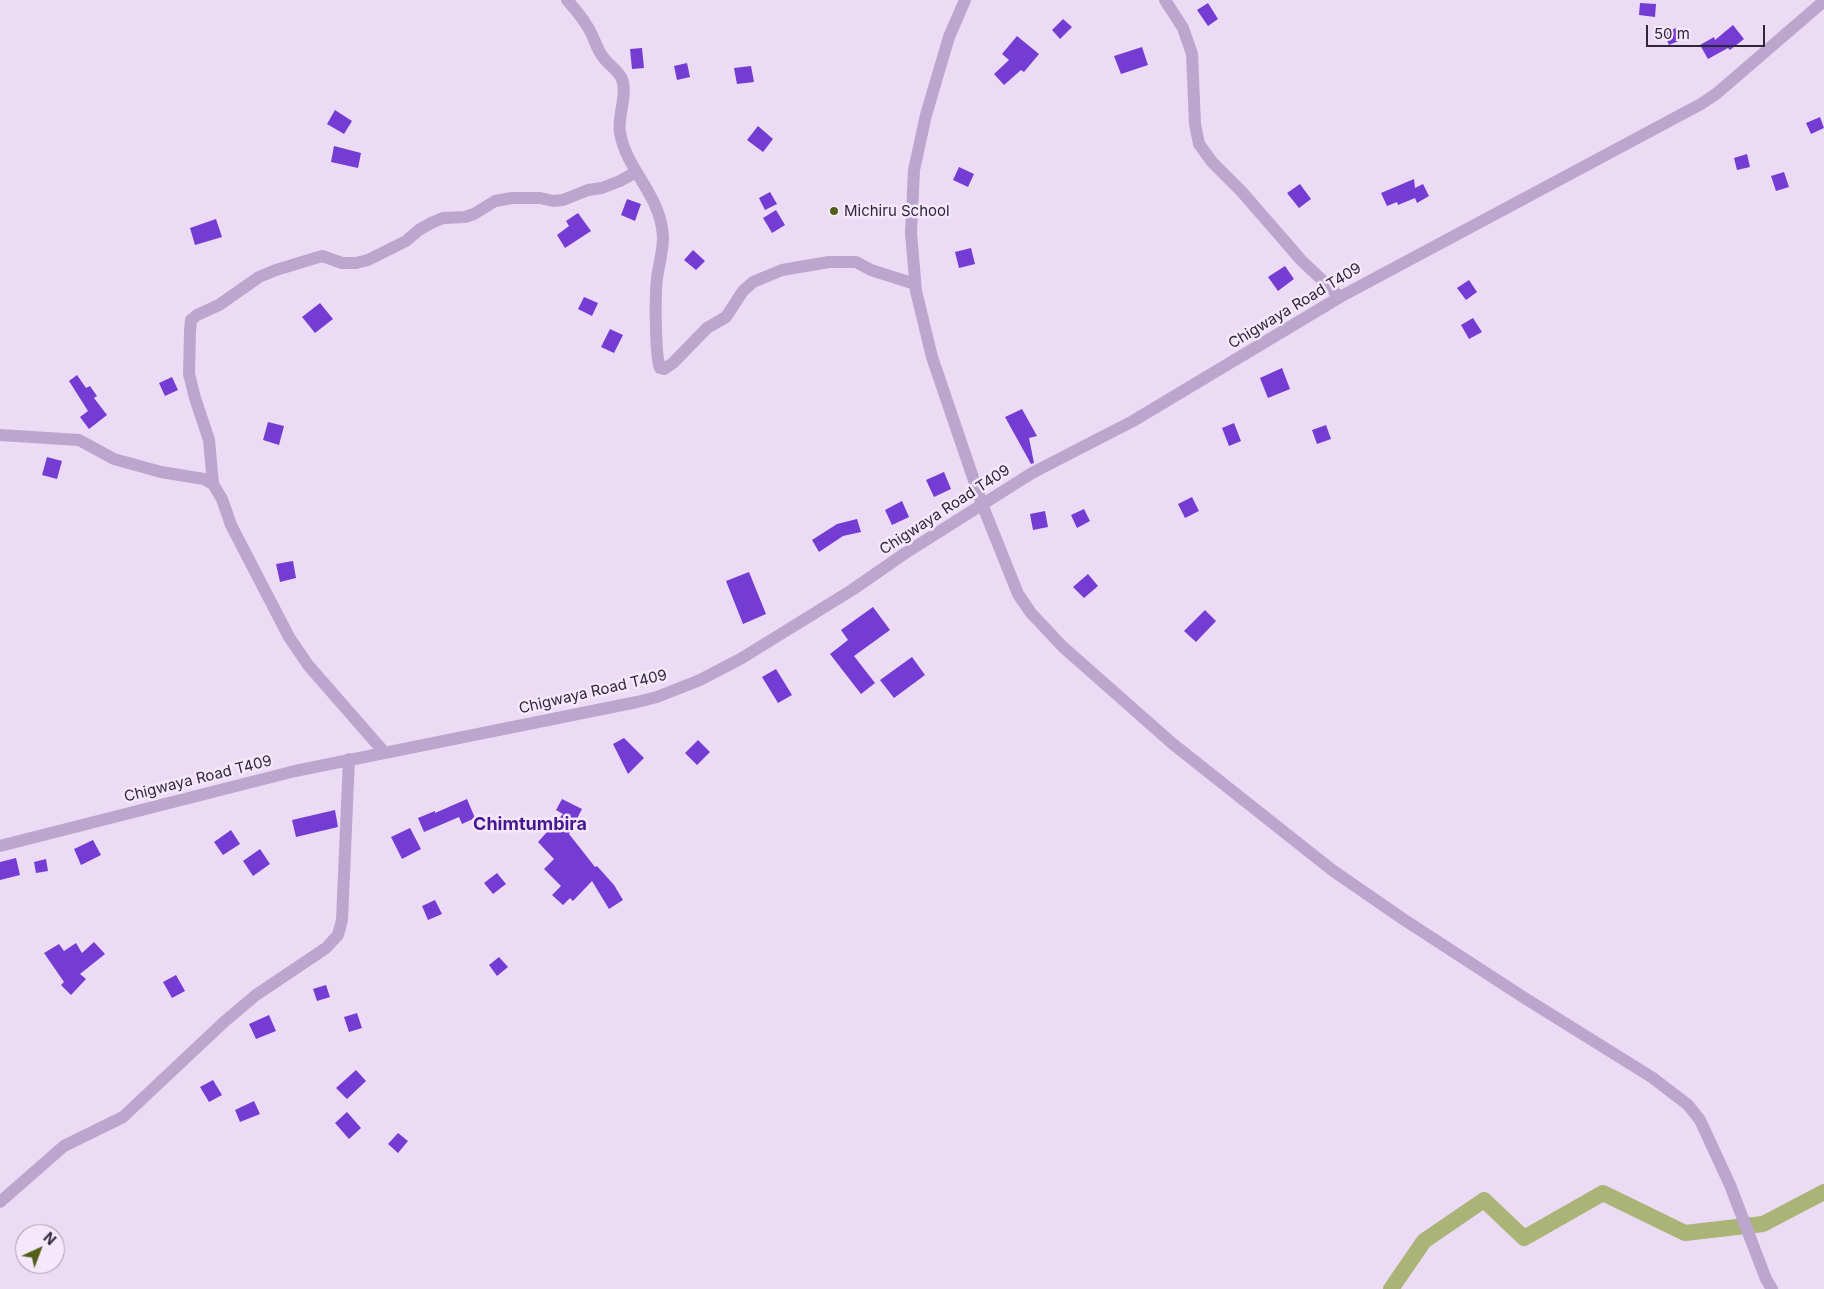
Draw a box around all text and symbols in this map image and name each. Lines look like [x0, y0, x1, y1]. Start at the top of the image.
scale bar [1649, 15, 1768, 47]
text: 50 m [1654, 24, 1690, 43]
place label: Michiru School [844, 202, 950, 220]
marker: Michiru School [828, 205, 840, 217]
street label: Chigwaya Road T409 [1225, 259, 1365, 353]
street label: Chigwaya Road T409 [877, 461, 1013, 559]
street label: Chigwaya Road T409 [517, 666, 669, 718]
street label: Chigwaya Road T409 [122, 752, 274, 806]
district label: Chimtumbira [473, 814, 587, 836]
north arrow [15, 1224, 65, 1274]
text: N [40, 1229, 60, 1248]

